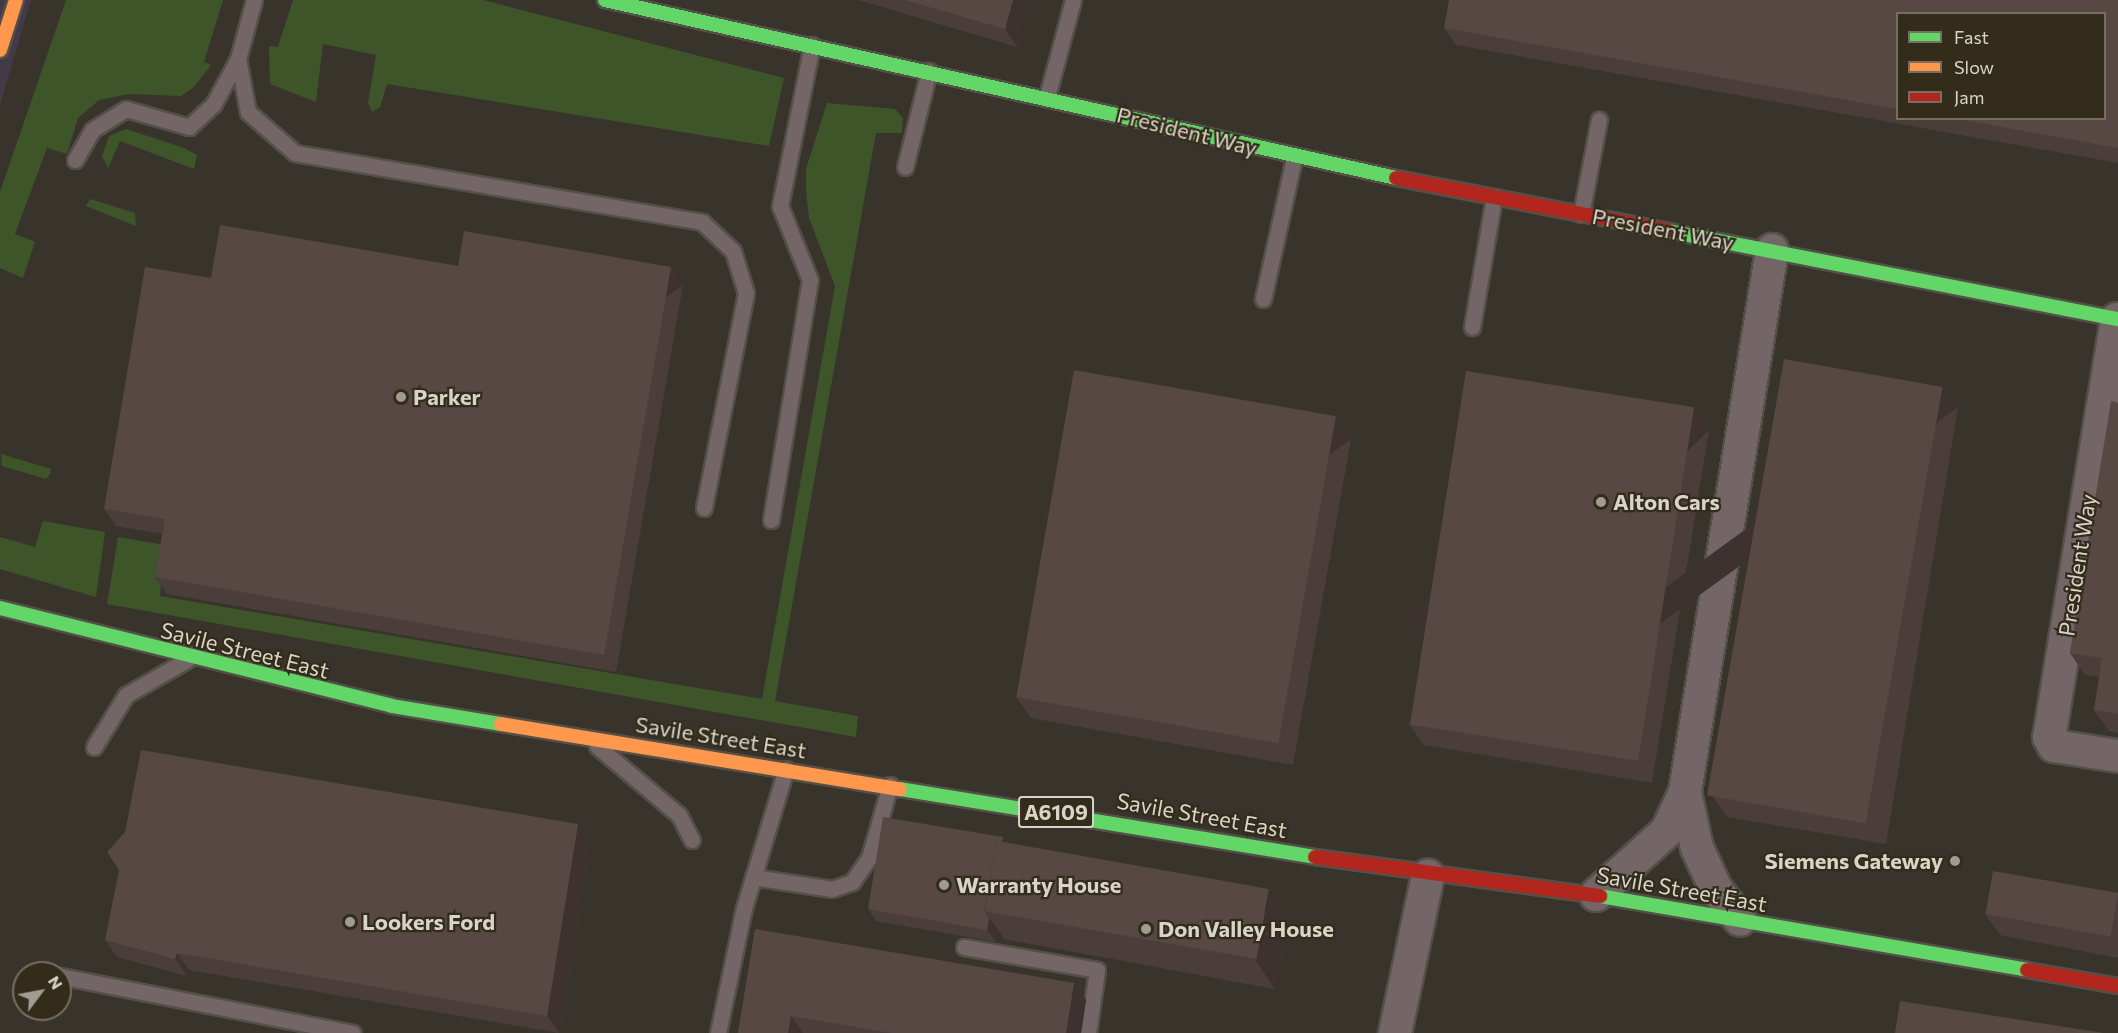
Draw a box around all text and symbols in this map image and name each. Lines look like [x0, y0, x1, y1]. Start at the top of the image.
legend [1896, 12, 2106, 120]
text: Fast [1954, 26, 1989, 48]
text: Slow [1954, 56, 1994, 78]
text: Jam [1954, 86, 1984, 108]
street label: President Way [1114, 101, 1260, 161]
street label: President Way [1590, 202, 1736, 256]
place label: Parker [413, 384, 481, 410]
marker: Parker [394, 390, 408, 404]
place label: Alton Cars [1613, 489, 1720, 515]
street label: President Way [2053, 492, 2101, 638]
marker: Alton Cars [1594, 495, 1608, 509]
street label: Savile Street East [158, 616, 332, 684]
street label: Savile Street East [634, 710, 808, 764]
street label: Savile Street East [1115, 787, 1289, 843]
road number: A6109 [1017, 794, 1095, 830]
place label: Siemens Gateway [1765, 848, 1943, 874]
marker: Siemens Gateway [1948, 854, 1962, 868]
street label: Savile Street East [1595, 861, 1769, 917]
place label: Warranty House [956, 872, 1121, 898]
marker: Warranty House [937, 878, 951, 892]
place label: Lookers Ford [362, 909, 495, 935]
marker: Lookers Ford [343, 915, 357, 929]
place label: Don Valley House [1158, 916, 1334, 942]
marker: Don Valley House [1139, 922, 1153, 936]
north arrow [12, 961, 72, 1021]
text: N [45, 972, 67, 992]

